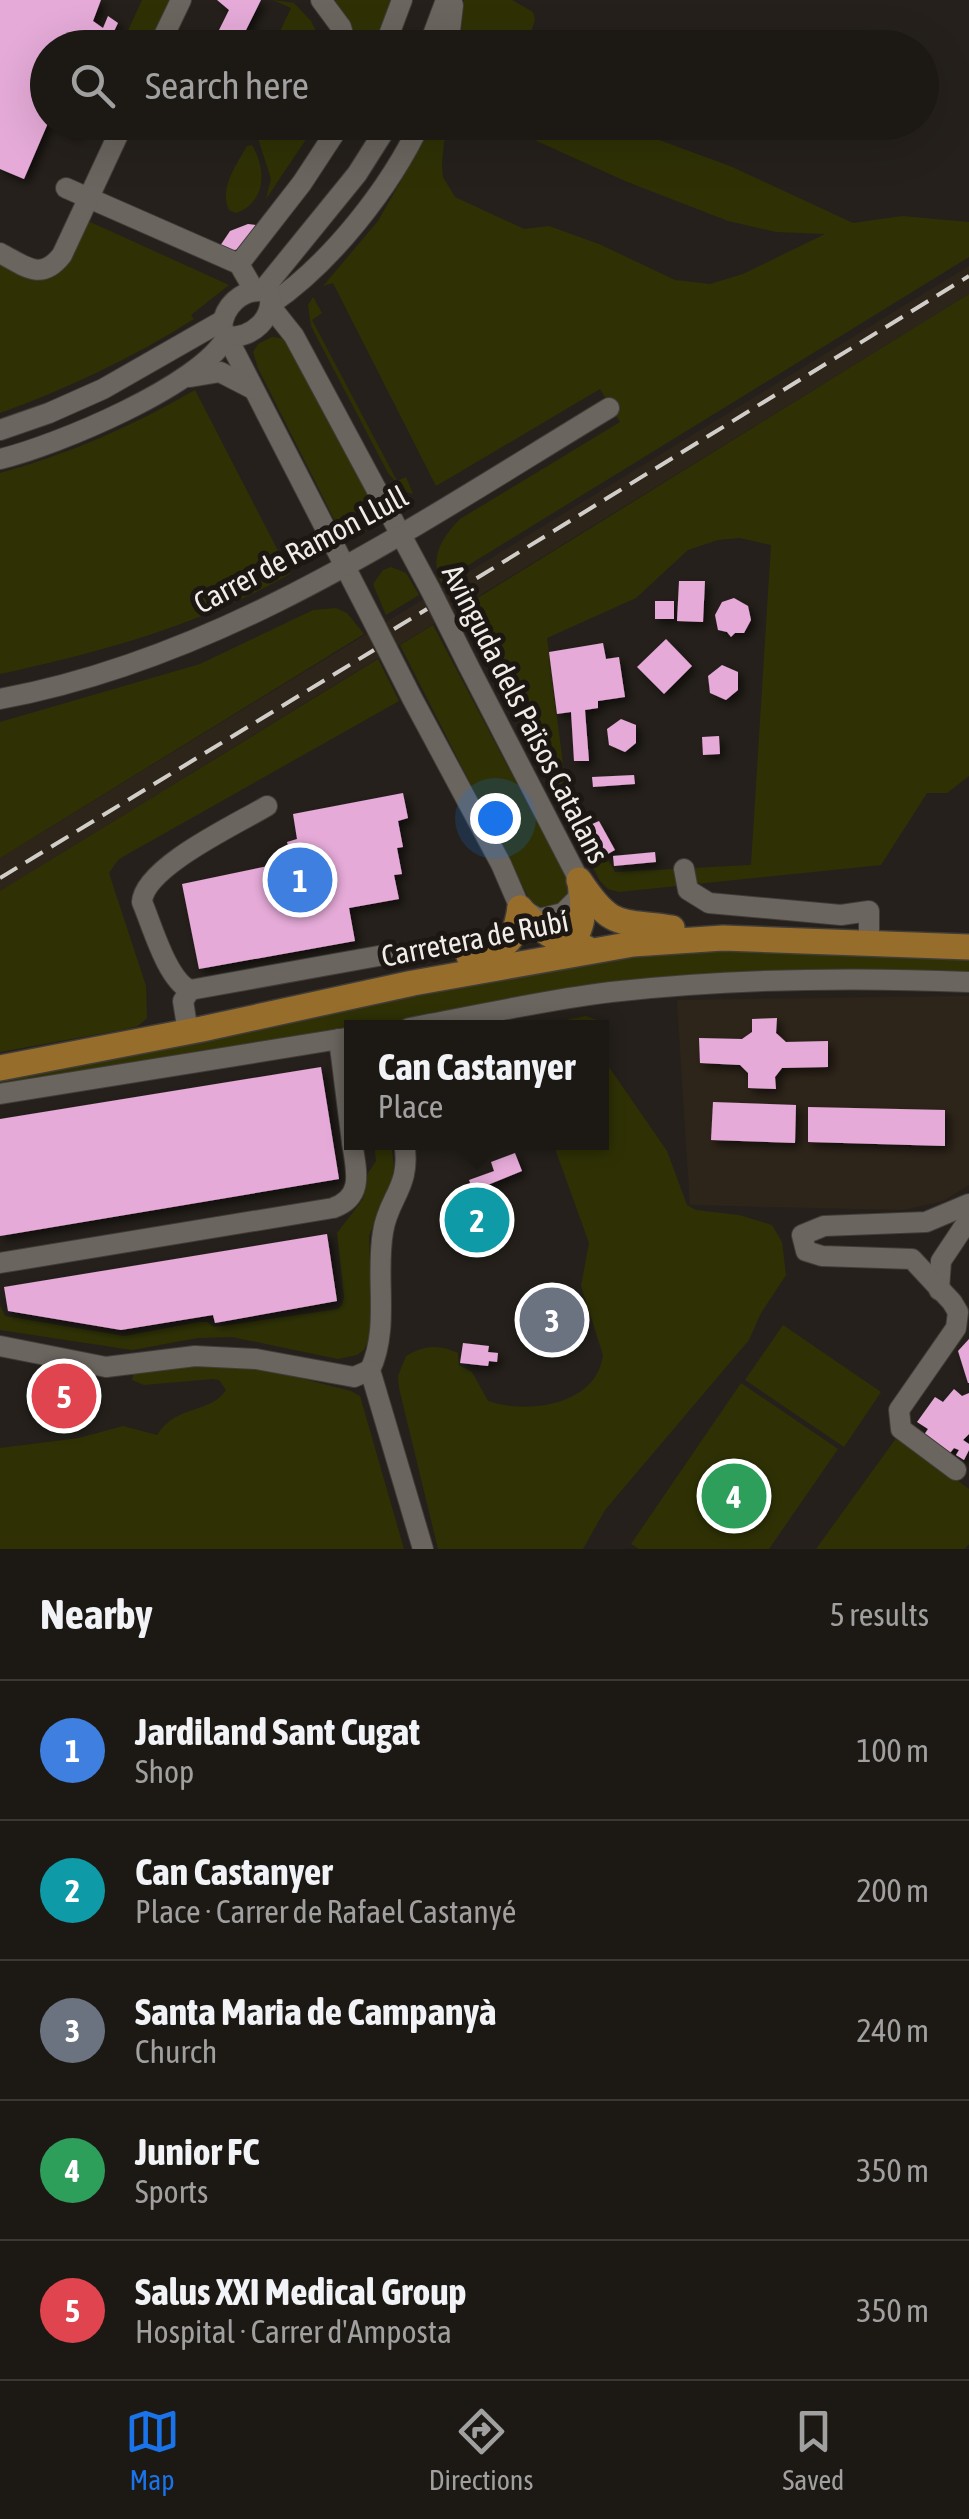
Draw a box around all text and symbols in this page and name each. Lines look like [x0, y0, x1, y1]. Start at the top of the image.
search box [30, 30, 939, 140]
icon: search [65, 58, 120, 113]
text: Search here [145, 64, 309, 107]
street label: Carrer de Ramon Llull [188, 478, 413, 620]
street label: Avinguda dels Països Catalans [436, 559, 616, 868]
your location [470, 793, 521, 844]
pin: 1 [268, 842, 332, 918]
street label: Carretera de Rubí [379, 903, 571, 973]
popup [344, 1020, 609, 1150]
text: Can Castanyer [378, 1045, 575, 1088]
text: Place [378, 1088, 443, 1125]
pin: 2 [444, 1182, 510, 1258]
pin: 3 [520, 1282, 584, 1358]
pin: 5 [32, 1358, 96, 1434]
pin: 4 [702, 1458, 766, 1534]
text: Nearby [40, 1590, 153, 1638]
text: 5 results [830, 1596, 929, 1633]
text: Jardiland Sant Cugat [135, 1710, 420, 1753]
text: 1 [65, 1732, 80, 1769]
text: 100 m [856, 1732, 929, 1769]
text: Shop [135, 1753, 194, 1790]
text: Can Castanyer [135, 1850, 332, 1893]
text: 2 [65, 1872, 80, 1909]
text: 200 m [856, 1872, 929, 1909]
text: Place · Carrer de Rafael Castanyé [135, 1893, 516, 1930]
text: Santa Maria de Campanyà [135, 1990, 497, 2033]
text: 3 [65, 2012, 80, 2049]
text: 240 m [856, 2012, 929, 2049]
text: Church [135, 2033, 217, 2070]
text: Junior FC [135, 2130, 259, 2173]
text: 4 [65, 2152, 80, 2189]
text: 350 m [856, 2152, 929, 2189]
text: Sports [135, 2173, 208, 2210]
text: Salus XXI Medical Group [135, 2270, 467, 2313]
text: 5 [65, 2292, 80, 2329]
text: 350 m [856, 2292, 929, 2329]
text: Hospital · Carrer d'Amposta [135, 2313, 452, 2350]
tab: Map [125, 2404, 180, 2496]
tab: Directions [429, 2404, 533, 2496]
tab: Saved [783, 2404, 844, 2496]

